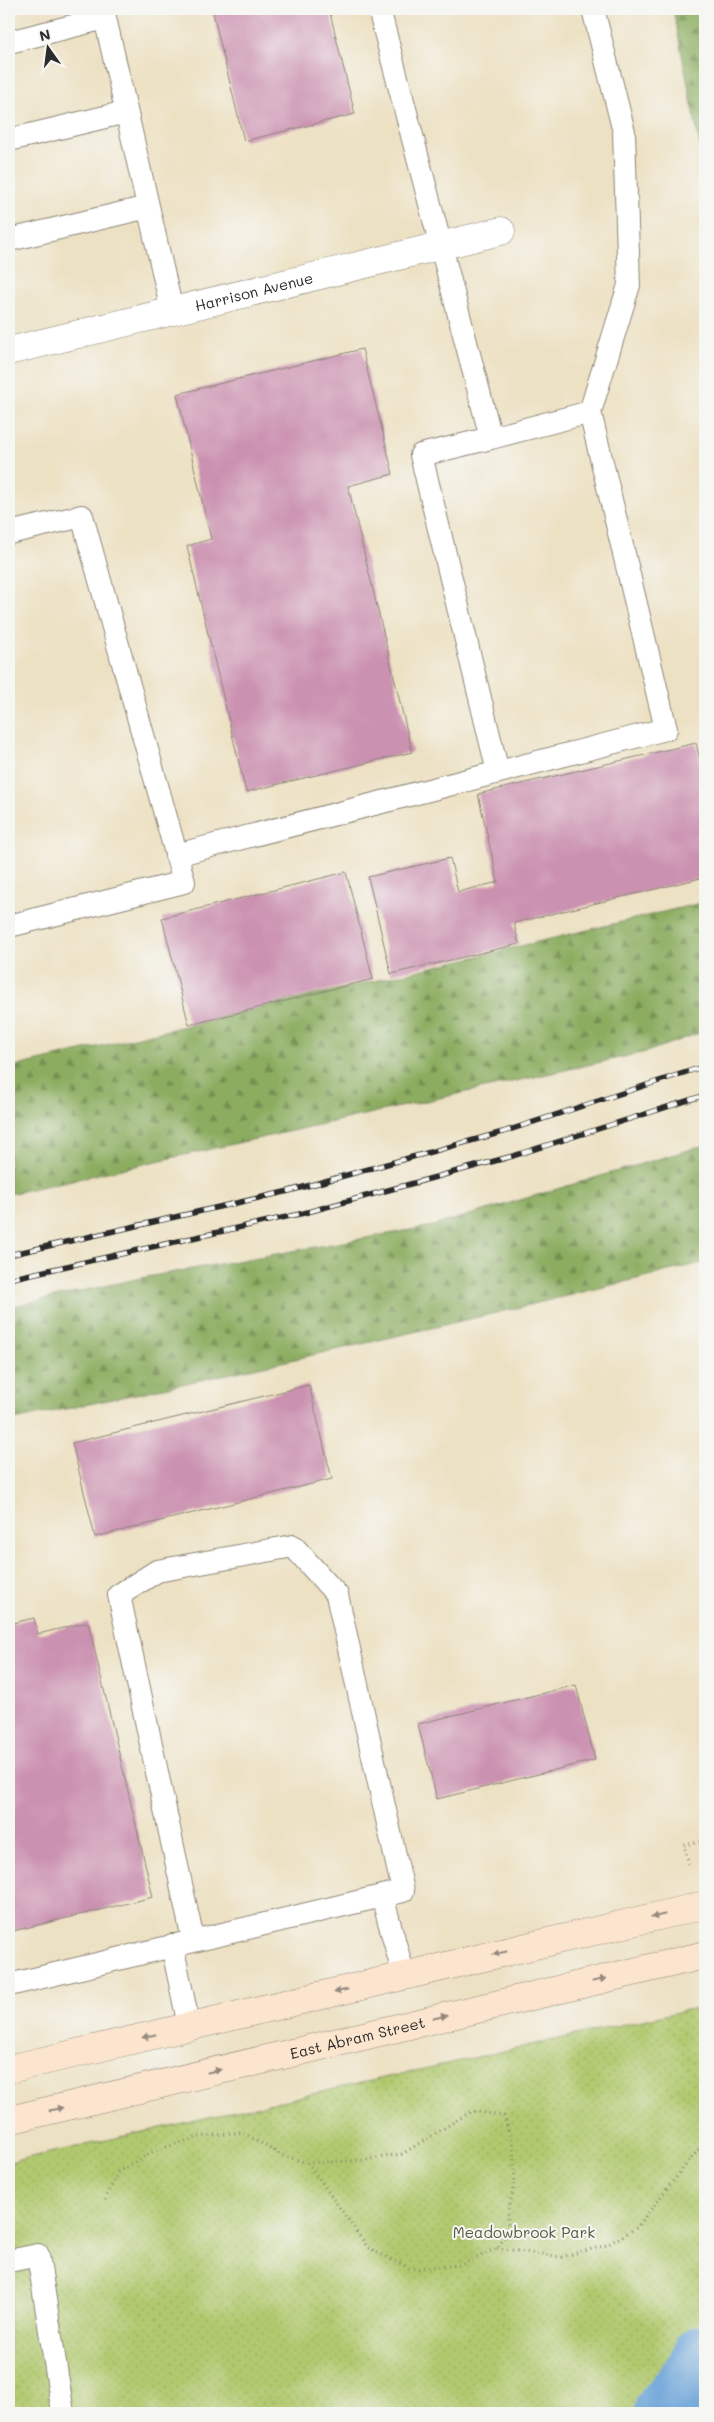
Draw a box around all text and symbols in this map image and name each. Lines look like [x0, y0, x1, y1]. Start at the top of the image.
north arrow [22, 22, 72, 72]
text: N [37, 24, 52, 45]
street label: Harrison Avenue [193, 267, 315, 315]
one-way arrow [650, 1912, 665, 1920]
one-way arrow [492, 1949, 507, 1957]
one-way arrow [591, 1976, 606, 1984]
one-way arrow [334, 1987, 349, 1995]
street label: East Abram Street [288, 2012, 427, 2063]
one-way arrow [433, 2013, 448, 2021]
one-way arrow [142, 2032, 157, 2040]
one-way arrow [207, 2067, 222, 2075]
one-way arrow [49, 2105, 64, 2113]
park label: Meadowbrook Park [453, 2222, 595, 2242]

